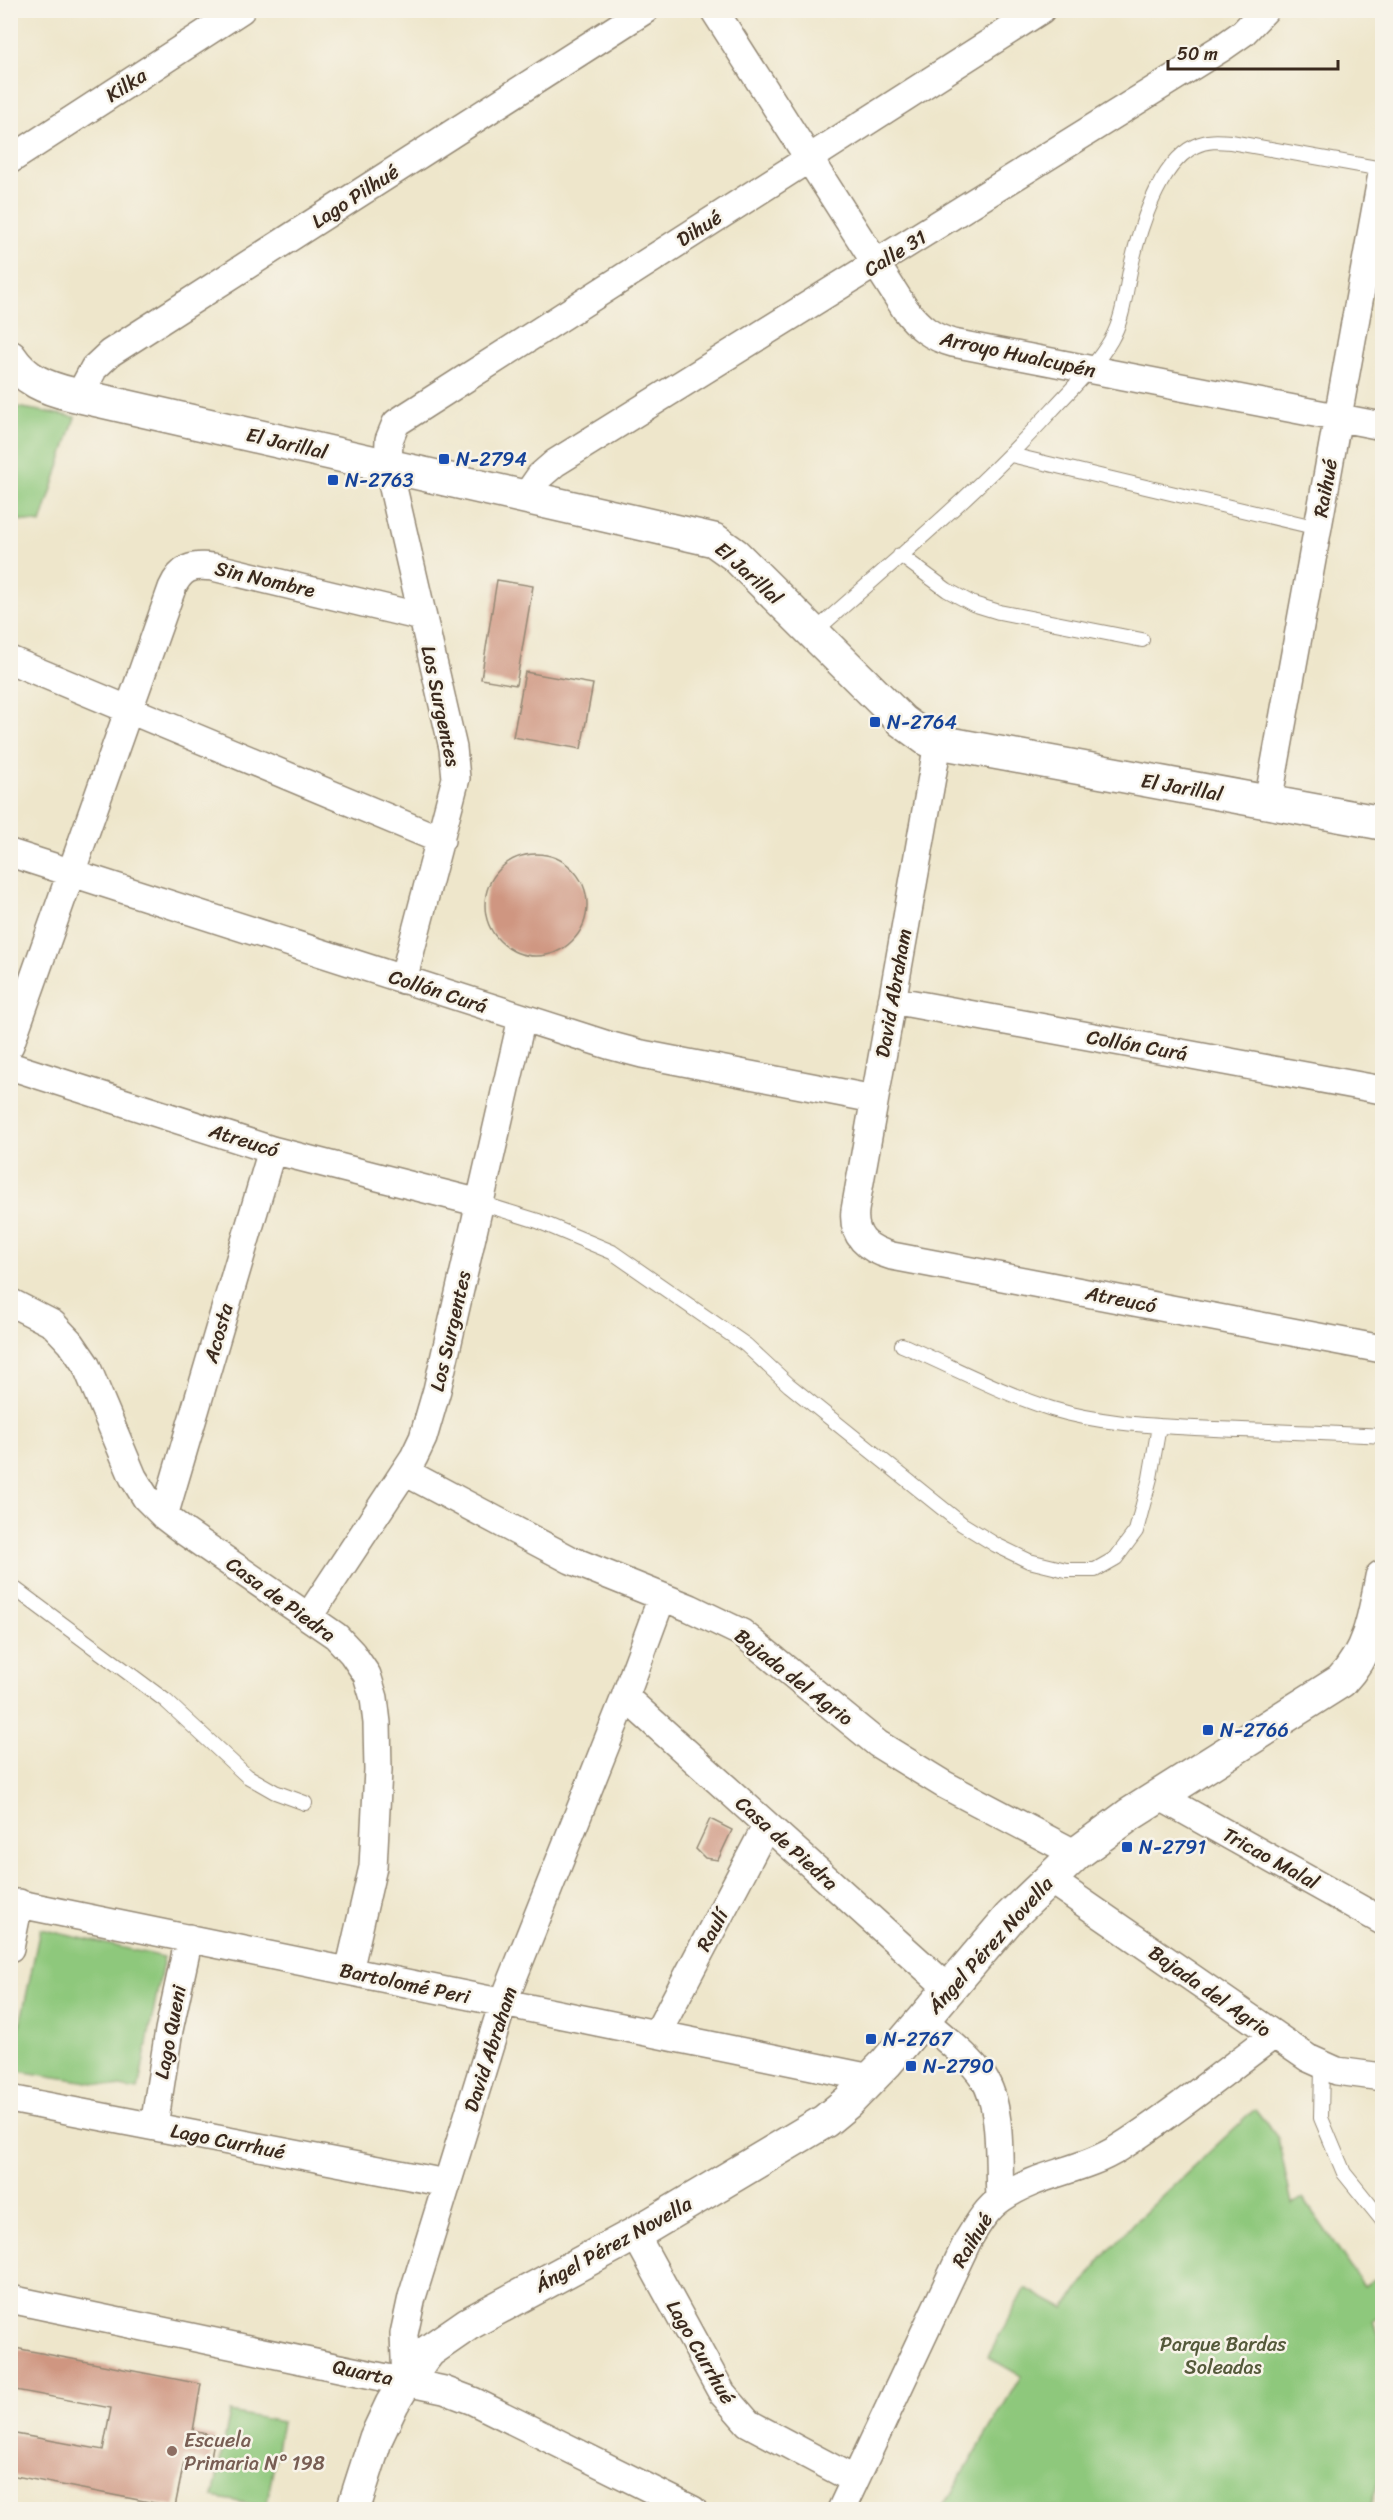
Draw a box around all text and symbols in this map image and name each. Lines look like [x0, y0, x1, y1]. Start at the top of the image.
scale bar [1168, 33, 1338, 71]
text: 50 m [1177, 38, 1218, 70]
street label: Kilka [98, 58, 155, 112]
street label: Lago Pilhué [304, 155, 406, 238]
street label: Dihué [669, 200, 729, 256]
street label: Calle 31 [857, 220, 934, 287]
street label: Arroyo Hualcupén [936, 321, 1099, 388]
street label: El Jarillal [243, 417, 332, 470]
place label: N-2794 [456, 442, 527, 477]
marker: N-2794 [437, 452, 451, 466]
street label: Raihué [1303, 456, 1348, 520]
place label: N-2763 [345, 463, 413, 498]
marker: N-2763 [326, 473, 340, 487]
street label: El Jarillal [706, 533, 792, 615]
street label: Sin Nombre [211, 551, 319, 608]
street label: Los Surgentes [411, 642, 471, 771]
place label: N-2764 [887, 705, 957, 740]
marker: N-2764 [868, 715, 882, 729]
street label: El Jarillal [1138, 763, 1227, 812]
street label: David Abraham [865, 926, 922, 1060]
street label: Collón Curá [384, 959, 492, 1024]
street label: Collón Curá [1084, 1019, 1190, 1072]
street label: Atreucó [204, 1113, 284, 1168]
street label: Los Surgentes [420, 1266, 482, 1395]
street label: Atreucó [1082, 1275, 1160, 1324]
street label: Acosta [193, 1298, 244, 1368]
street label: Casa de Piedra [218, 1547, 343, 1651]
street label: Bajada del Agrio [726, 1619, 861, 1735]
place label: N-2766 [1220, 1713, 1289, 1748]
marker: N-2766 [1201, 1723, 1215, 1737]
street label: Casa de Piedra [727, 1787, 846, 1900]
street label: Tricao Malal [1216, 1817, 1327, 1900]
place label: N-2791 [1139, 1830, 1206, 1865]
marker: N-2791 [1120, 1840, 1134, 1854]
street label: Ángel Pérez Novella [918, 1868, 1063, 2023]
street label: Raulí [687, 1900, 739, 1958]
street label: Bajada del Agrio [1141, 1936, 1279, 2047]
street label: Bartolomé Peri [337, 1953, 475, 2015]
street label: Lago Queni [144, 1981, 197, 2082]
street label: David Abraham [454, 1982, 527, 2117]
place label: N-2767 [883, 2022, 953, 2057]
marker: N-2767 [864, 2032, 878, 2046]
place label: N-2790 [923, 2049, 994, 2084]
marker: N-2790 [904, 2059, 918, 2073]
street label: Lago Currhué [168, 2113, 288, 2170]
street label: Ángel Pérez Novella [527, 2186, 699, 2303]
street label: Raihué [942, 2206, 1003, 2275]
street label: Lago Currhué [656, 2293, 745, 2411]
park label: Parque Bardas Soleadas [1160, 2327, 1287, 2385]
street label: Quarta [330, 2349, 396, 2396]
place label: Escuela Primaria N° 198 [184, 2423, 325, 2481]
marker: Escuela Primaria N° 198 [165, 2444, 179, 2458]

